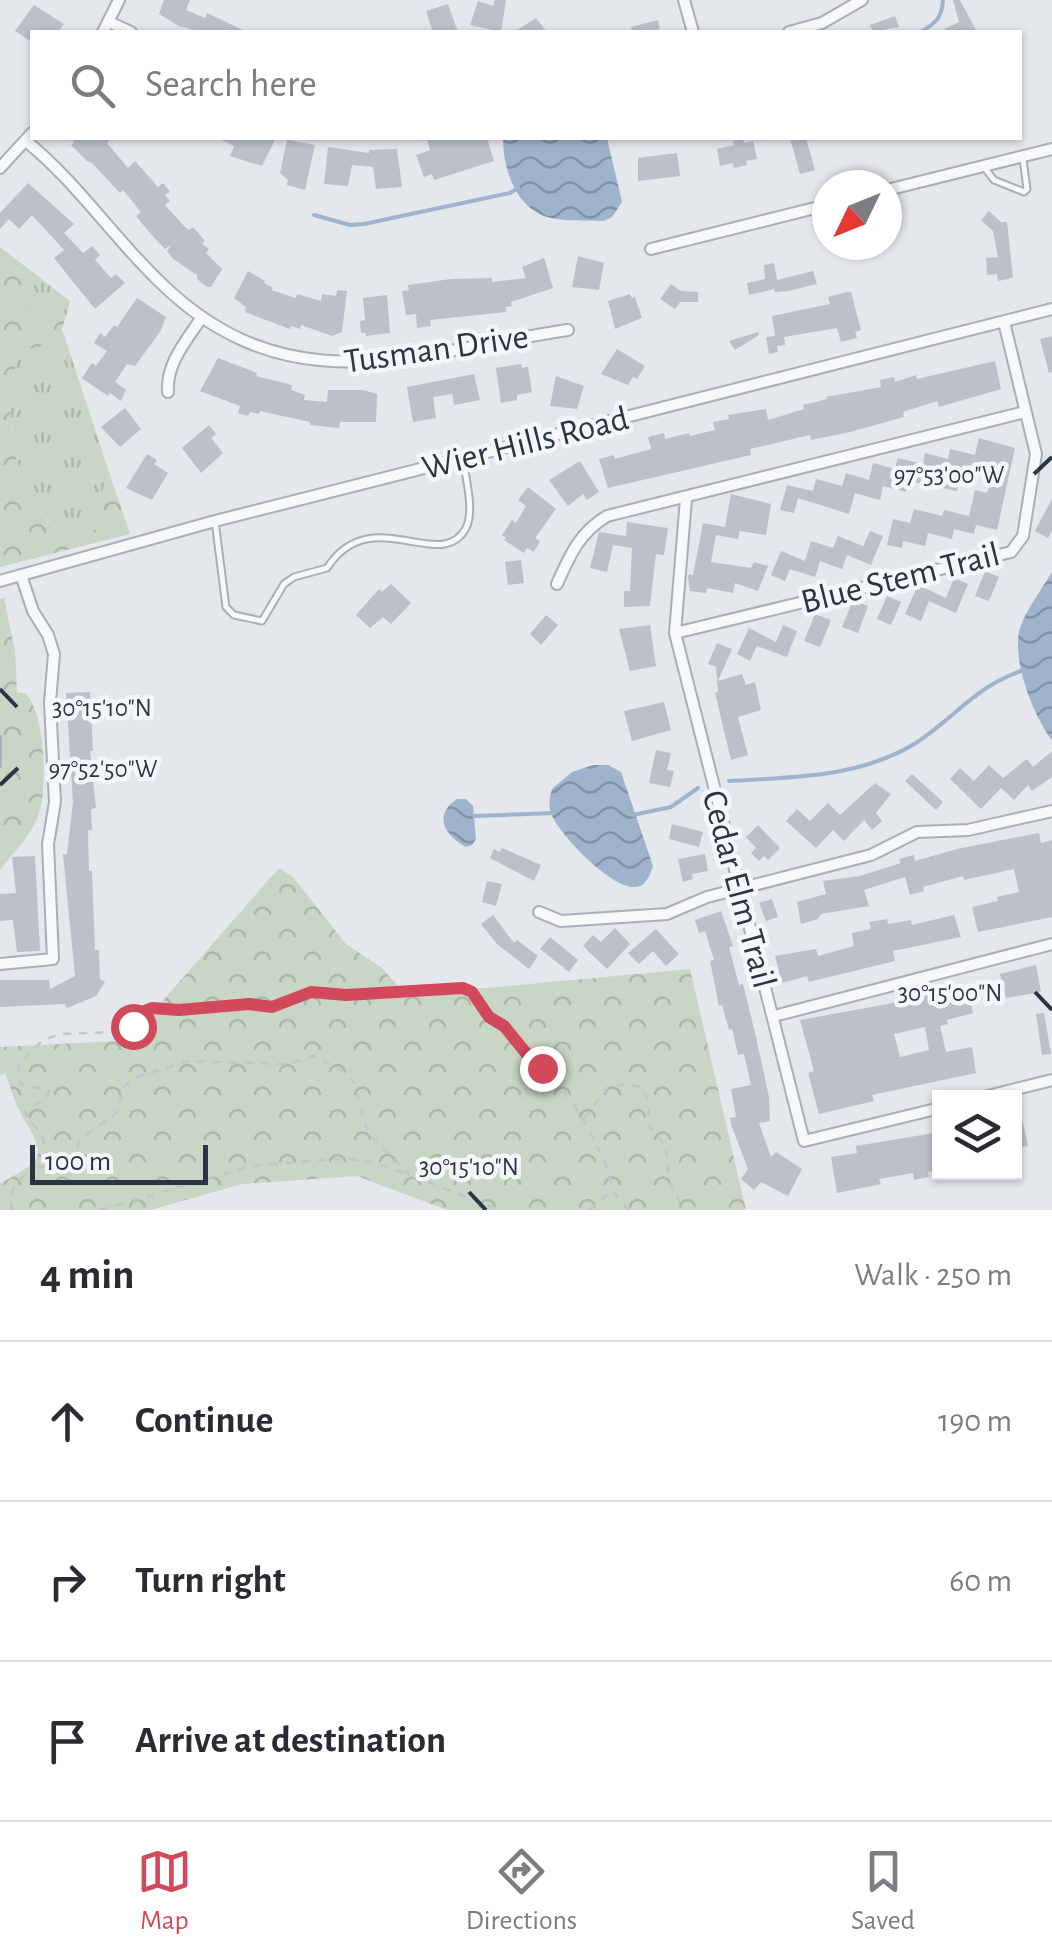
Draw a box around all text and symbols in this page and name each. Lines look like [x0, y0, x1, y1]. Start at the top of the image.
search box [30, 30, 1022, 140]
icon: search [65, 58, 120, 113]
text: Search here [145, 66, 317, 104]
north arrow [812, 170, 902, 260]
street label: Tusman Drive [342, 319, 531, 380]
street label: Wier Hills Road [419, 401, 632, 486]
text: 97°53'00"W [894, 463, 1005, 488]
street label: Blue Stem Trail [797, 537, 1003, 620]
text: 30°15'10"N [52, 696, 152, 721]
text: 97°52'50"W [49, 757, 158, 782]
street label: Cedar Elm Trail [695, 787, 782, 992]
text: 30°15'00"N [898, 981, 1002, 1006]
route start [111, 1004, 157, 1050]
route end [520, 1046, 566, 1092]
map controls [932, 1090, 1022, 1180]
button: layers [932, 1090, 1022, 1180]
scale bar [30, 1140, 208, 1184]
text: 100 m [45, 1148, 111, 1176]
text: 30°15'10"N [419, 1155, 519, 1180]
text: 4 min [40, 1254, 135, 1296]
text: Walk · 250 m [854, 1259, 1012, 1291]
icon: ahead [40, 1394, 95, 1449]
text: Continue [135, 1402, 273, 1440]
text: 190 m [938, 1405, 1012, 1437]
icon: right [40, 1554, 95, 1609]
text: Turn right [135, 1562, 285, 1600]
text: 60 m [949, 1565, 1012, 1597]
icon: arrive [40, 1714, 95, 1769]
text: Arrive at destination [135, 1722, 446, 1760]
tab: Map [137, 1844, 192, 1938]
tab: Directions [466, 1844, 577, 1938]
tab: Saved [851, 1844, 915, 1938]

